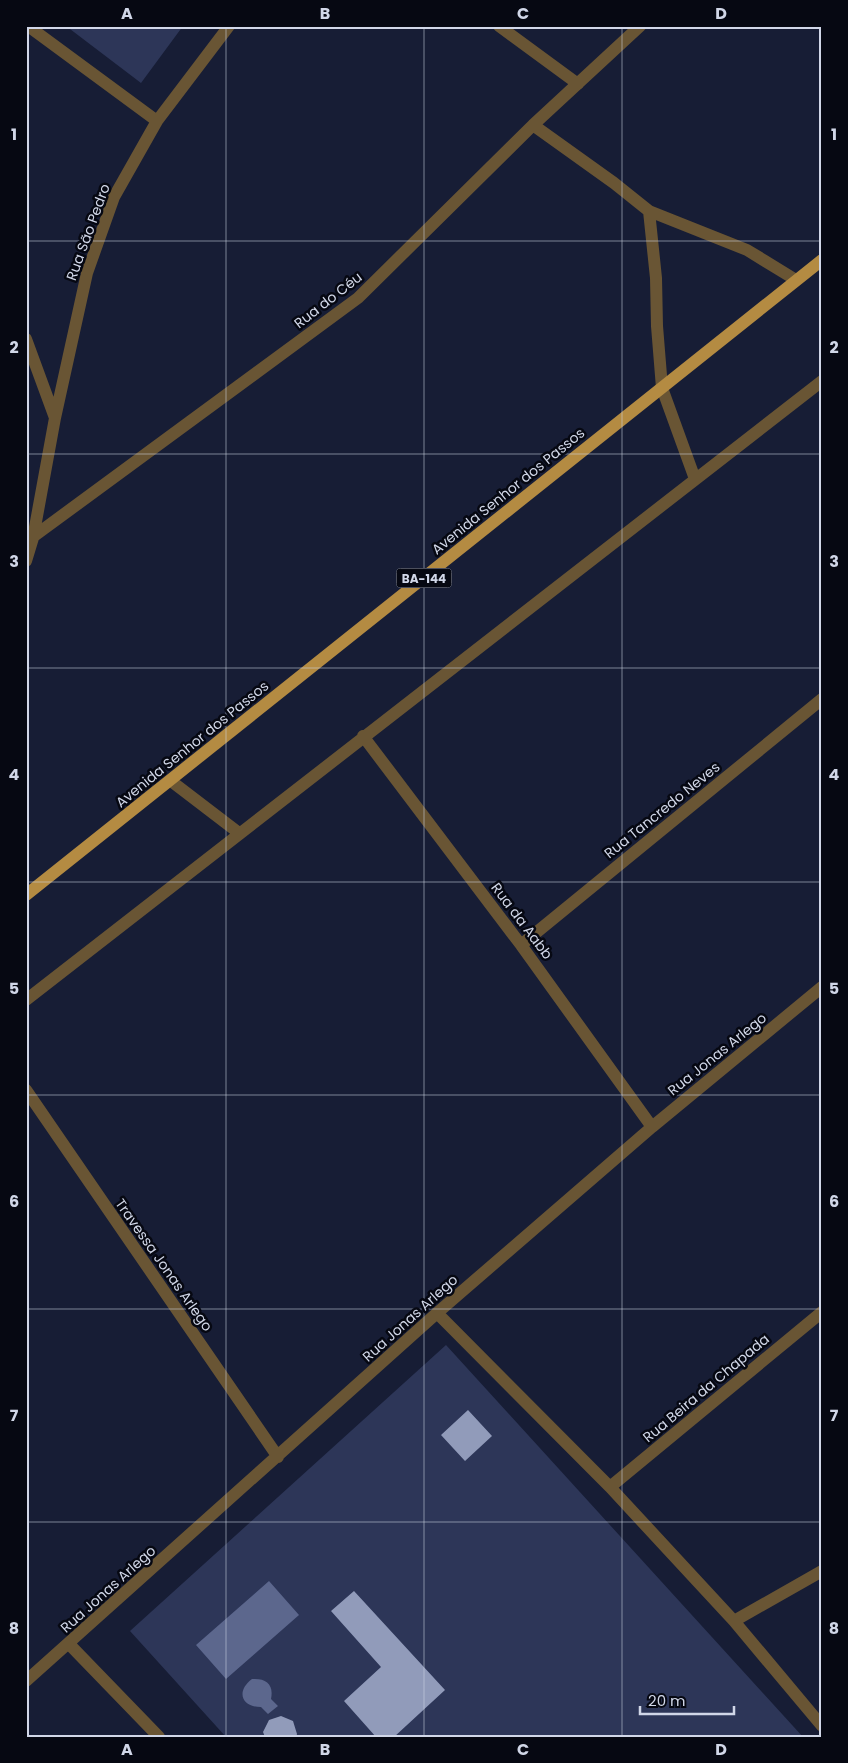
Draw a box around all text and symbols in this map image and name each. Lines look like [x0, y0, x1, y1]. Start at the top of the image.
text: A [121, 2, 133, 25]
text: B [320, 2, 330, 25]
text: C [517, 2, 529, 25]
text: D [715, 2, 727, 25]
text: 1 [11, 123, 17, 146]
text: 1 [831, 123, 837, 146]
street label: Rua São Pedro [61, 181, 115, 283]
street label: Rua do Céu [290, 267, 366, 333]
text: 2 [9, 336, 19, 359]
text: 2 [829, 336, 839, 359]
street label: Avenida Senhor dos Passos [427, 423, 589, 559]
text: 3 [9, 550, 19, 573]
text: 3 [829, 550, 839, 573]
road number: BA-144 [396, 568, 452, 588]
street label: Avenida Senhor dos Passos [111, 676, 273, 812]
street label: Rua Tancredo Neves [600, 757, 724, 863]
text: 4 [9, 763, 20, 786]
text: 4 [829, 763, 840, 786]
street label: Rua da Aabb [487, 879, 557, 963]
text: 5 [9, 977, 19, 1000]
text: 5 [829, 977, 839, 1000]
street label: Rua Jonas Arlego [663, 1008, 771, 1100]
text: 6 [9, 1190, 19, 1213]
text: 6 [829, 1190, 839, 1213]
street label: Travessa Jonas Arlego [111, 1195, 217, 1335]
street label: Rua Jonas Arlego [358, 1270, 462, 1366]
street label: Rua Beira da Chapada [638, 1329, 774, 1447]
text: 7 [10, 1404, 19, 1427]
text: 7 [830, 1404, 839, 1427]
street label: Rua Jonas Arlego [56, 1541, 160, 1637]
text: 8 [9, 1617, 19, 1640]
text: 8 [829, 1617, 839, 1640]
scale bar [640, 1683, 734, 1715]
text: 20 m [648, 1690, 686, 1711]
text: A [121, 1738, 133, 1761]
text: B [320, 1738, 330, 1761]
text: C [517, 1738, 529, 1761]
text: D [715, 1738, 727, 1761]

